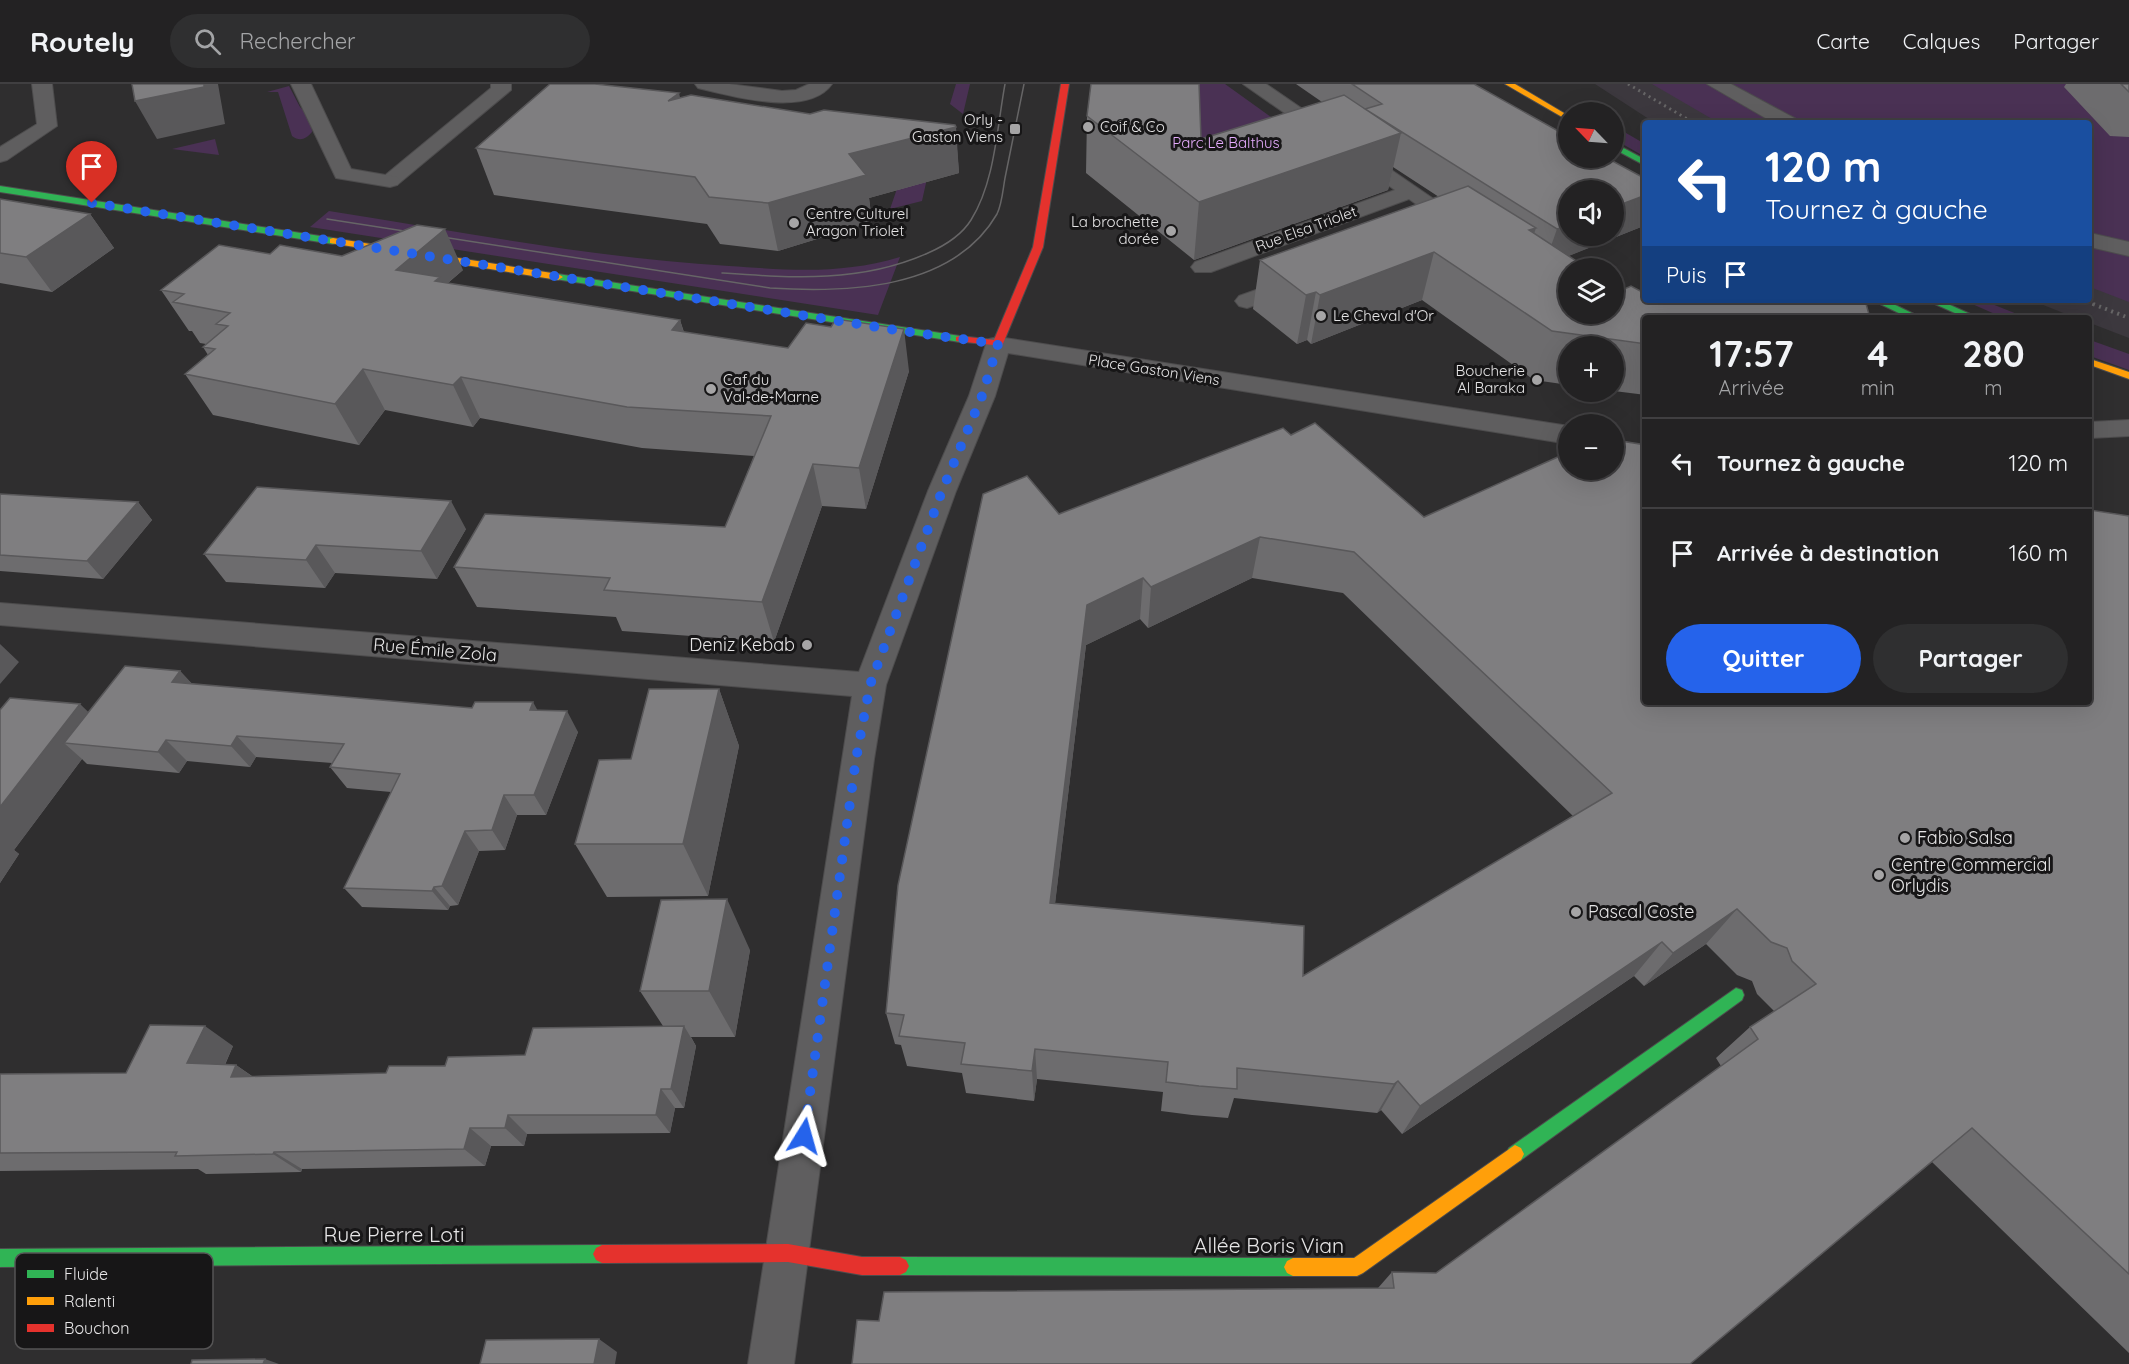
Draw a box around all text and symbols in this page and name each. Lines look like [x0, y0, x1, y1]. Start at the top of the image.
search box [170, 14, 590, 68]
text: Routely [30, 24, 134, 59]
icon: search [191, 25, 224, 58]
text: Rechercher [239, 27, 356, 55]
text: Carte [1816, 28, 1870, 54]
text: Calques [1903, 28, 1980, 54]
text: Partager [2013, 28, 2099, 54]
north arrow [1558, 102, 1624, 168]
map controls [1558, 102, 1624, 480]
place label: Orly - Gaston Viens [912, 110, 1003, 146]
place label: Coif & Co [1100, 117, 1165, 136]
marker: Coif & Co [1081, 120, 1095, 134]
marker: Orly - Gaston Viens [1008, 122, 1022, 136]
park label: Parc Le Balthus [1172, 133, 1280, 152]
text: 120 m [1765, 140, 1882, 193]
pin [66, 141, 117, 203]
icon: left [1666, 144, 1744, 222]
icon: arrive [75, 150, 108, 183]
button: sound [1558, 180, 1624, 246]
text: Tournez à gauche [1765, 192, 1988, 226]
street label: Rue Elsa Triolet [1253, 201, 1359, 256]
place label: Centre Culturel Aragon Triolet [806, 204, 909, 240]
place label: La brochette dorée [1071, 212, 1159, 248]
marker: Centre Culturel Aragon Triolet [787, 216, 801, 230]
marker: La brochette dorée [1164, 224, 1178, 238]
button: layers [1558, 258, 1624, 324]
icon: arrive [1719, 258, 1752, 291]
text: Puis [1666, 261, 1707, 289]
place label: Le Cheval d'Or [1333, 306, 1434, 325]
marker: Le Cheval d'Or [1314, 309, 1328, 323]
text: 17:57 [1709, 331, 1793, 376]
text: 4 [1867, 331, 1888, 376]
text: 280 [1962, 331, 2025, 376]
button: + [1558, 336, 1624, 402]
street label: Place Gaston Viens [1087, 350, 1221, 389]
place label: Boucherie Al Baraka [1455, 361, 1525, 397]
place label: Caf du Val-de-Marne [723, 370, 819, 406]
marker: Boucherie Al Baraka [1530, 373, 1544, 387]
text: Arrivée [1719, 375, 1784, 400]
text: min [1861, 375, 1895, 400]
text: m [1984, 375, 2003, 400]
marker: Caf du Val-de-Marne [704, 382, 718, 396]
button: − [1558, 414, 1624, 480]
icon: left [1666, 447, 1699, 480]
text: Tournez à gauche [1717, 449, 1905, 477]
text: 120 m [2009, 449, 2068, 477]
icon: arrive [1666, 537, 1699, 570]
text: Arrivée à destination [1717, 539, 1939, 567]
text: 160 m [2009, 539, 2068, 567]
button: Quitter [1666, 624, 1861, 693]
button: Partager [1873, 624, 2068, 693]
street label: Rue Émile Zola [372, 633, 498, 666]
place label: Deniz Kebab [689, 633, 795, 656]
marker: Deniz Kebab [800, 638, 814, 652]
place label: Fabio Salsa [1917, 826, 2013, 849]
marker: Fabio Salsa [1898, 831, 1912, 845]
place label: Centre Commercial Orlydis [1891, 853, 2051, 897]
marker: Centre Commercial Orlydis [1872, 868, 1886, 882]
place label: Pascal Coste [1588, 900, 1695, 923]
marker: Pascal Coste [1569, 905, 1583, 919]
position arrow [772, 1104, 836, 1168]
street label: Rue Pierre Loti [323, 1221, 465, 1247]
street label: Allée Boris Vian [1194, 1232, 1344, 1258]
legend [15, 1253, 213, 1349]
text: Fluide [64, 1264, 108, 1284]
text: Ralenti [64, 1291, 115, 1311]
text: Bouchon [64, 1318, 129, 1338]

